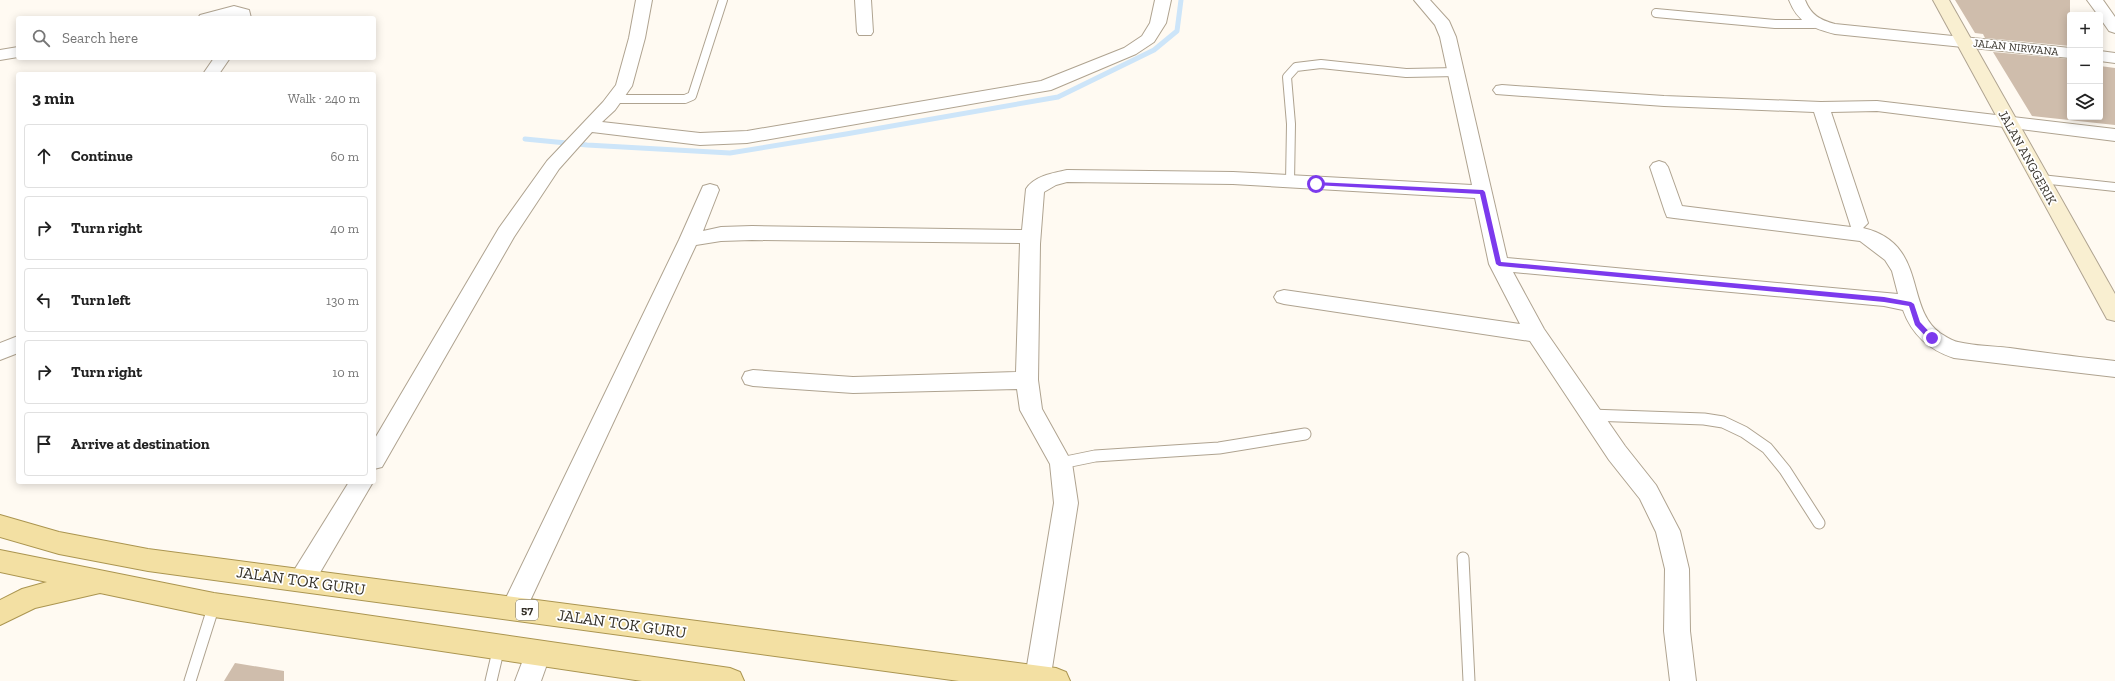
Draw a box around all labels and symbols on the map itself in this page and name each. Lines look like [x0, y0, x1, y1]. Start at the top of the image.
street label: JALAN NIRWANA [1973, 37, 2060, 59]
street label: JALAN ANGGERIK [1995, 107, 2060, 208]
route start [1307, 175, 1325, 193]
route end [1923, 329, 1941, 347]
street label: JALAN TOK GURU [235, 562, 367, 599]
road number: 57 [516, 600, 538, 620]
street label: JALAN TOK GURU [556, 605, 688, 642]

